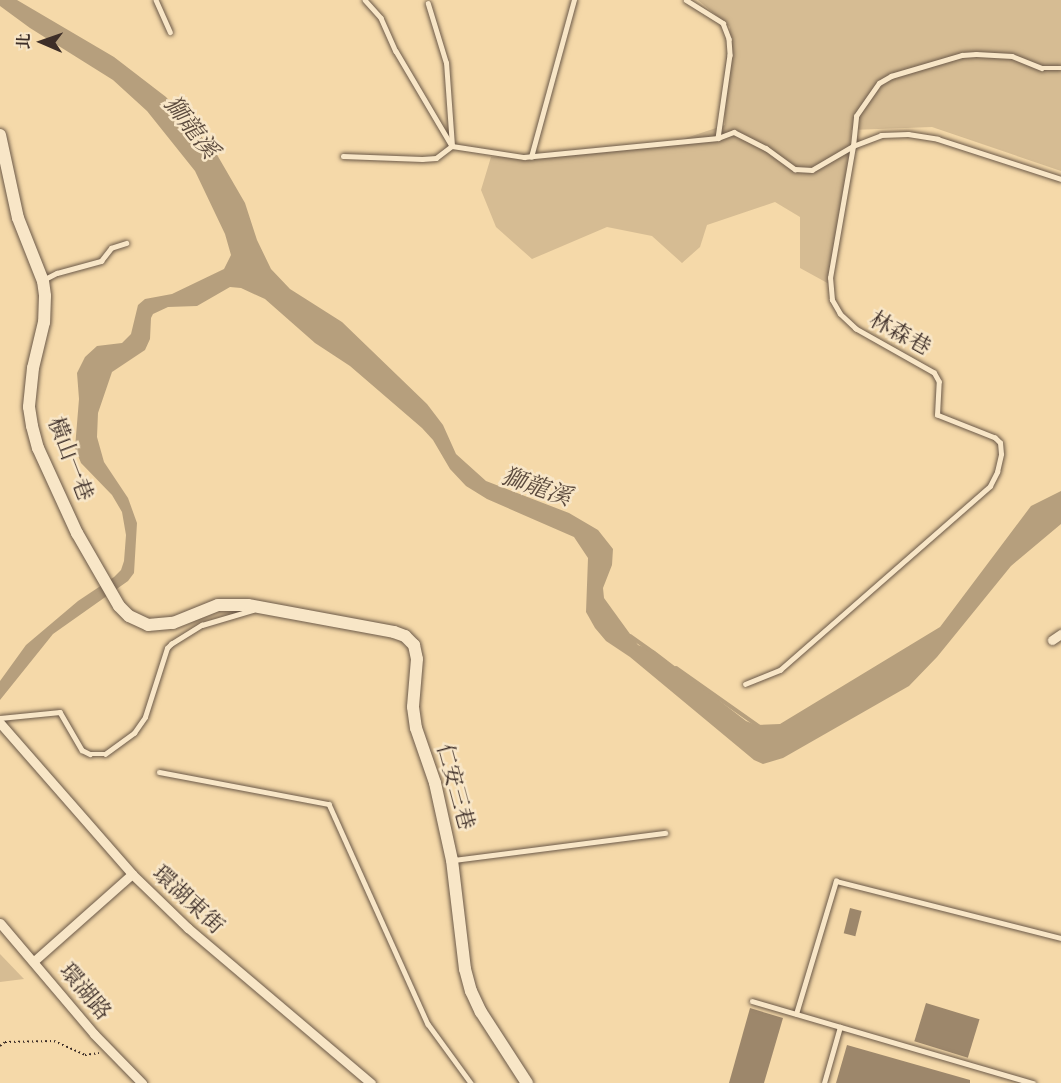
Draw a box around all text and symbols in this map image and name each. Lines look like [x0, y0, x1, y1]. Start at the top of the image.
north arrow [12, 12, 72, 72]
text: 北 [14, 33, 34, 50]
water label: 獅龍溪 [156, 91, 224, 165]
street label: 林森巷 [865, 306, 935, 362]
street label: 橫山一巷 [42, 413, 98, 505]
water label: 獅龍溪 [497, 463, 575, 513]
street label: 仁安三巷 [431, 741, 479, 833]
street label: 環湖東街 [147, 860, 229, 940]
street label: 環湖路 [54, 958, 116, 1026]

